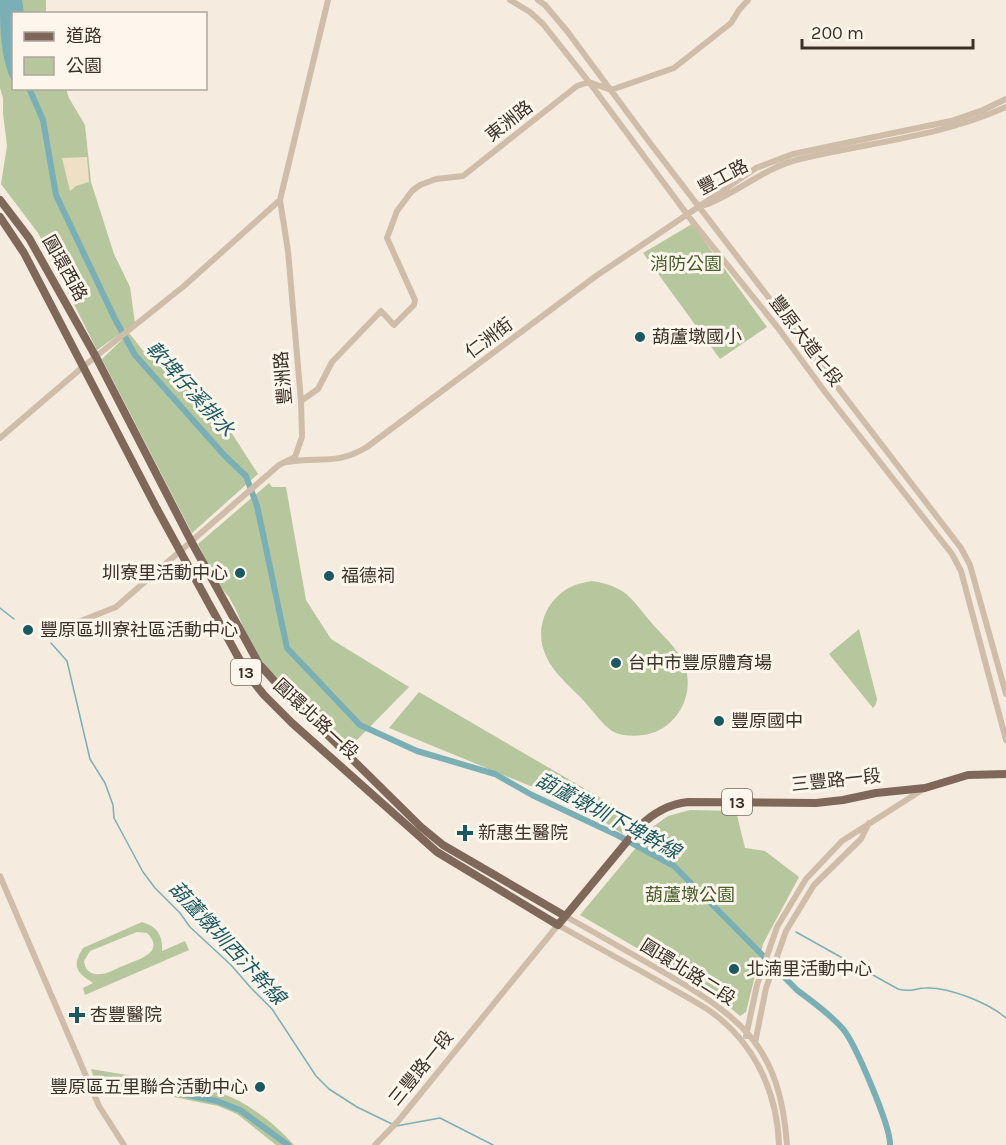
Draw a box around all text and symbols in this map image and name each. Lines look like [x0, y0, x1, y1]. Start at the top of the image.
legend [12, 12, 207, 90]
scale bar [802, 12, 973, 50]
text: 200 m [811, 22, 864, 44]
text: 道路 [66, 25, 102, 47]
text: 公園 [66, 55, 102, 77]
street label: 東洲路 [481, 96, 537, 146]
street label: 豐工路 [694, 155, 752, 199]
street label: 圓環西路 [38, 231, 92, 305]
park label: 消防公園 [650, 253, 722, 275]
street label: 豐原大道七段 [765, 291, 847, 391]
street label: 仁洲街 [461, 313, 517, 363]
place label: 葫蘆墩國小 [652, 326, 742, 348]
marker: 葫蘆墩國小 [633, 330, 647, 344]
water label: 軟埤仔溪排水 [141, 337, 239, 442]
street label: 豐洲路 [270, 350, 296, 406]
place label: 圳寮里活動中心 [102, 562, 228, 584]
place label: 福德祠 [341, 565, 395, 587]
marker: 圳寮里活動中心 [233, 566, 247, 580]
marker: 福德祠 [322, 569, 336, 583]
place label: 豐原區圳寮社區活動中心 [40, 619, 238, 641]
marker: 豐原區圳寮社區活動中心 [21, 623, 35, 637]
place label: 台中市豐原體育場 [628, 652, 772, 674]
marker: 台中市豐原體育場 [609, 656, 623, 670]
road number: 13 [231, 659, 261, 685]
street label: 圓環北路一段 [269, 674, 363, 764]
place label: 豐原國中 [731, 710, 803, 732]
marker: 豐原國中 [712, 714, 726, 728]
street label: 三豐路一段 [790, 764, 882, 796]
water label: 葫蘆墩圳下埤幹線 [532, 768, 686, 865]
road number: 13 [722, 789, 752, 815]
place label: 新惠生醫院 [478, 822, 568, 844]
marker: 新惠生醫院 [456, 824, 474, 842]
water label: 葫蘆燉圳西汴幹線 [164, 877, 291, 1011]
park label: 葫蘆墩公園 [645, 884, 735, 906]
street label: 圓環北路二段 [636, 934, 740, 1010]
place label: 北湳里活動中心 [746, 958, 872, 980]
marker: 北湳里活動中心 [727, 962, 741, 976]
place label: 杏豐醫院 [90, 1004, 162, 1026]
marker: 杏豐醫院 [68, 1006, 86, 1024]
street label: 三豐路一段 [384, 1026, 458, 1110]
place label: 豐原區五里聯合活動中心 [50, 1076, 248, 1098]
marker: 豐原區五里聯合活動中心 [253, 1080, 267, 1094]

